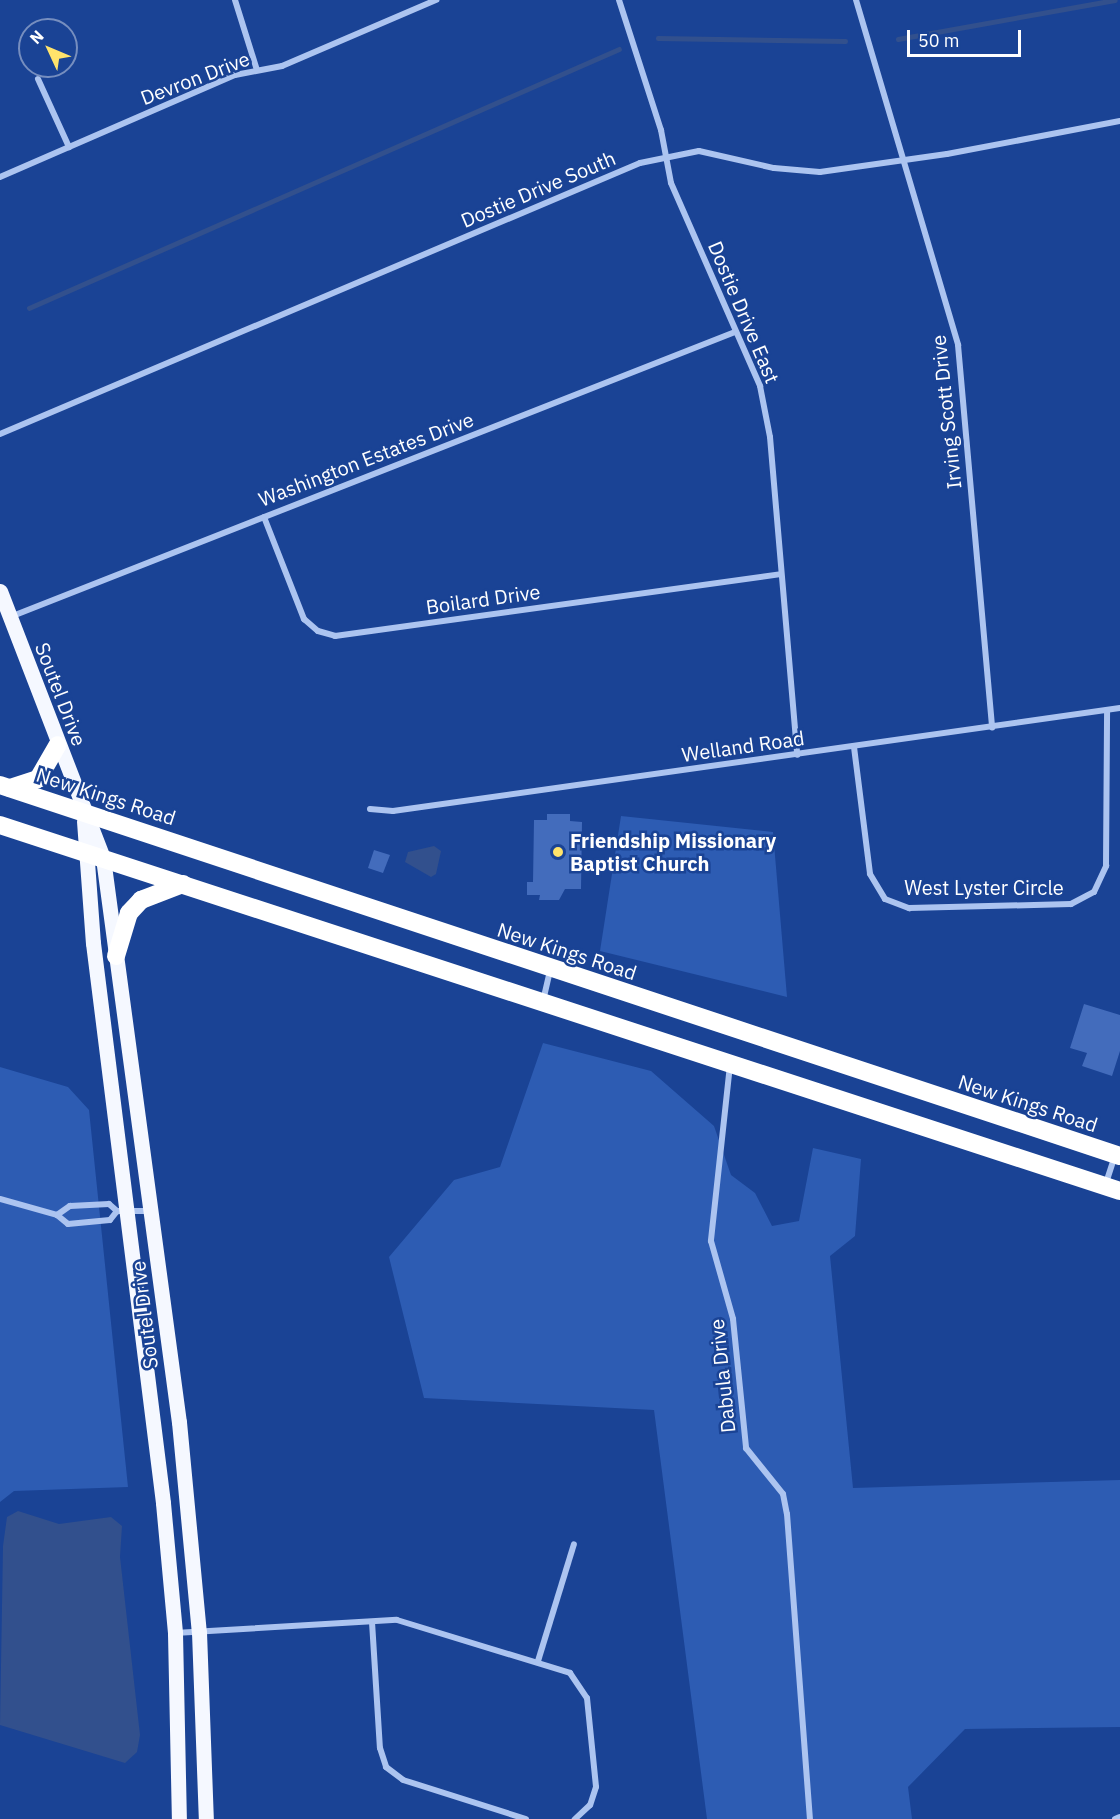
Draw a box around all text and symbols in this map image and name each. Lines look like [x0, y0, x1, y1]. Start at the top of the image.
north arrow [18, 18, 78, 78]
scale bar [910, 18, 1024, 56]
text: N [25, 26, 48, 48]
text: 50 m [918, 29, 960, 52]
street label: Devron Drive [137, 46, 253, 110]
street label: Dostie Drive South [457, 146, 619, 232]
street label: Dostie Drive East [703, 237, 785, 387]
street label: Irving Scott Drive [926, 334, 966, 490]
street label: Washington Estates Drive [255, 407, 477, 511]
street label: Boilard Drive [424, 579, 542, 619]
street label: Soutel Drive [30, 639, 92, 749]
street label: Welland Road [680, 726, 806, 766]
street label: New Kings Road [33, 762, 179, 830]
place label: Friendship Missionary Baptist Church [570, 828, 776, 875]
marker: Friendship Missionary Baptist Church [551, 845, 565, 859]
street label: West Lyster Circle [904, 875, 1064, 899]
street label: New Kings Road [494, 917, 640, 985]
street label: New Kings Road [955, 1069, 1101, 1137]
street label: Soutel Drive [125, 1260, 163, 1370]
street label: Dabula Drive [704, 1318, 740, 1434]

